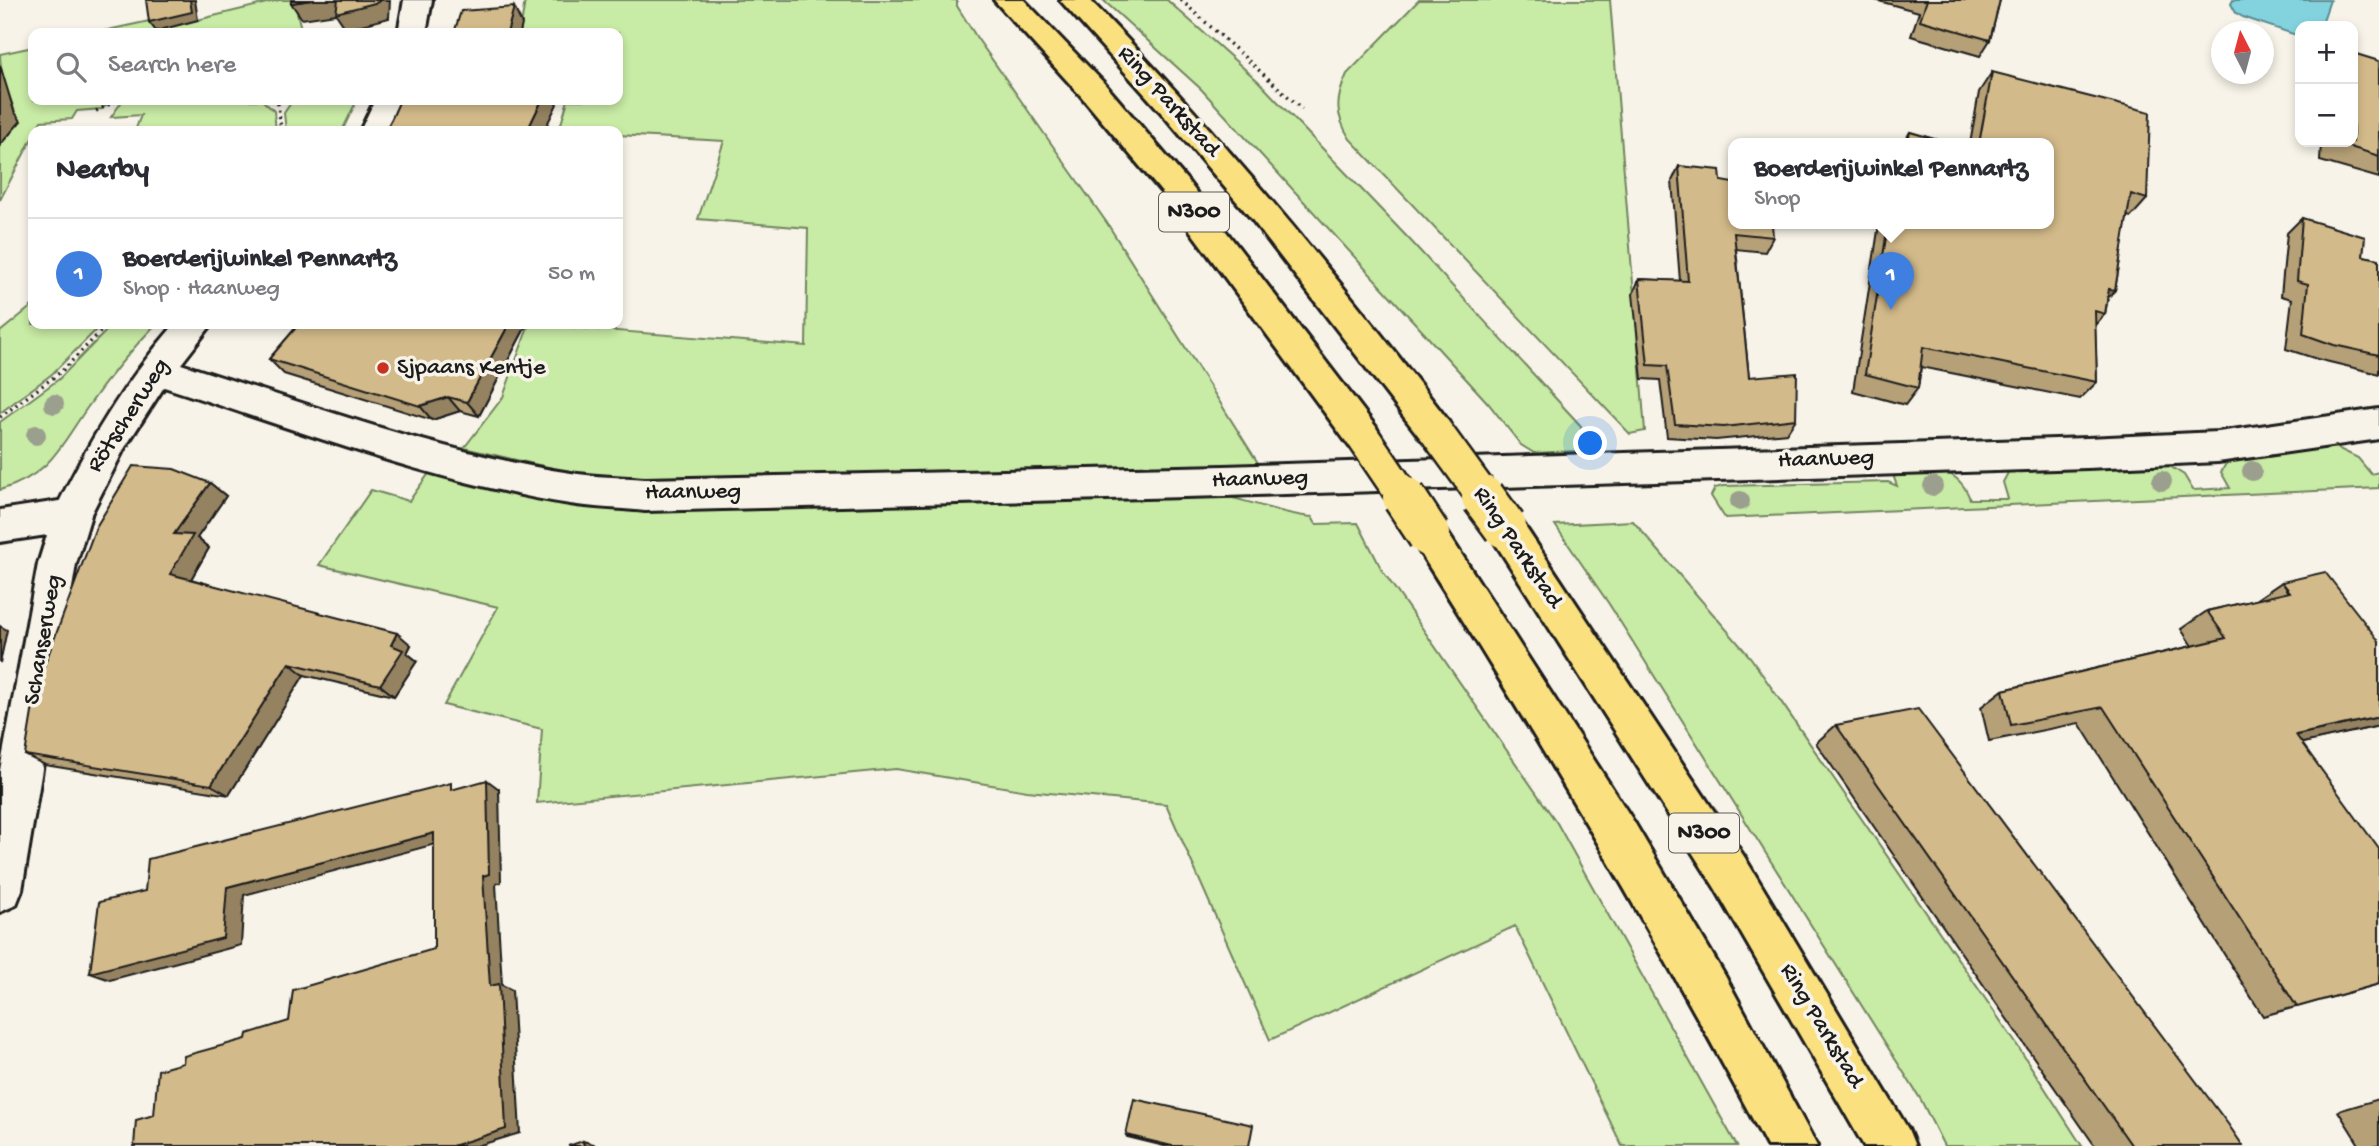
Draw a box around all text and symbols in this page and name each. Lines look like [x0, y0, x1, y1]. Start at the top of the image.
north arrow [2211, 21, 2274, 84]
map controls [2295, 21, 2358, 147]
button: + [2295, 21, 2358, 84]
search box [28, 28, 623, 105]
street label: Ring Parkstad [1110, 40, 1227, 165]
icon: search [52, 48, 90, 86]
text: Search here [108, 51, 236, 82]
button: − [2295, 84, 2358, 147]
popup [1728, 138, 2054, 229]
text: Nearby [56, 154, 149, 189]
text: Boerderijwinkel Pennartz [1754, 155, 2028, 186]
text: Shop [1754, 186, 1800, 213]
road number: N300 [1159, 192, 1229, 232]
text: Boerderijwinkel Pennartz [123, 245, 397, 276]
pin: 1 [1868, 252, 1914, 310]
text: 1 [74, 261, 84, 288]
text: 50 m [548, 261, 595, 288]
text: Shop · Haanweg [123, 276, 280, 303]
street label: Rötscherweg [81, 353, 177, 479]
place label: Sjpaans Kentje [397, 354, 546, 383]
marker: Sjpaans Kentje [375, 360, 391, 376]
your location [1573, 426, 1607, 460]
street label: Haanweg [1777, 444, 1875, 476]
street label: Haanweg [1211, 464, 1309, 496]
street label: Haanweg [645, 478, 741, 508]
street label: Ring Parkstad [1466, 482, 1569, 616]
street label: Schanserweg [18, 573, 70, 707]
road number: N300 [1669, 814, 1739, 852]
street label: Ring Parkstad [1772, 958, 1871, 1095]

